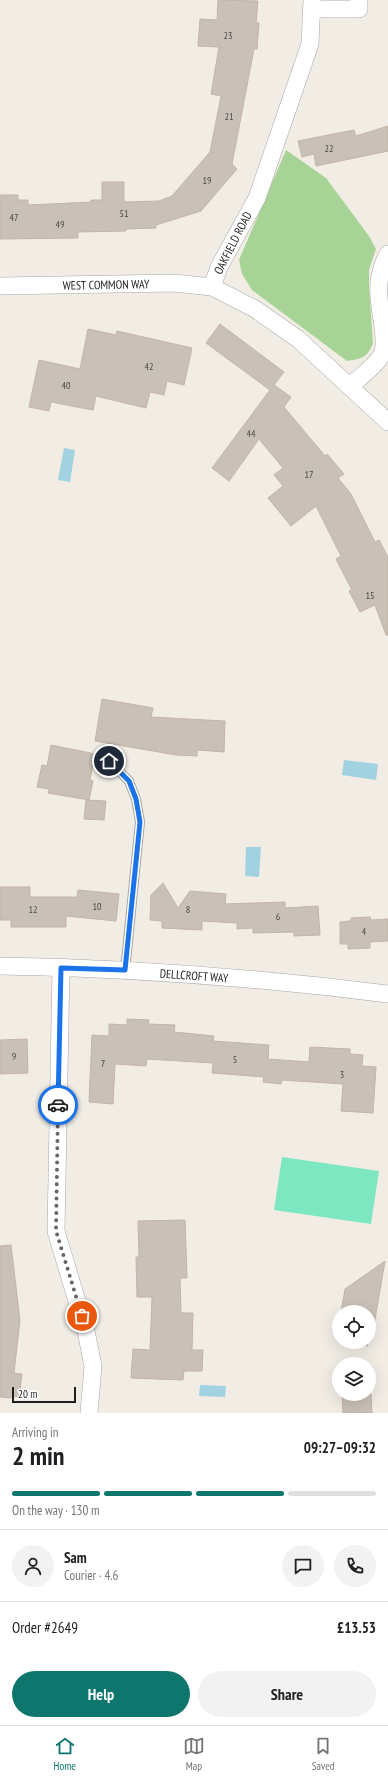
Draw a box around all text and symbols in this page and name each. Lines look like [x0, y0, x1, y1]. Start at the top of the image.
house number: 23 [224, 29, 233, 42]
house number: 21 [225, 110, 234, 123]
house number: 22 [325, 142, 334, 155]
house number: 19 [203, 174, 212, 187]
house number: 51 [120, 207, 129, 220]
street label: OAKFIELD ROAD [210, 209, 255, 277]
house number: 47 [10, 211, 19, 224]
house number: 49 [56, 218, 65, 231]
street label: WEST COMMON WAY [63, 276, 150, 293]
house number: 42 [145, 360, 154, 373]
house number: 40 [62, 379, 71, 392]
house number: 44 [247, 427, 256, 440]
house number: 17 [305, 468, 314, 481]
house number: 15 [366, 589, 375, 602]
pin [92, 744, 126, 778]
icon: home [98, 750, 120, 772]
house number: 10 [93, 900, 102, 913]
house number: 12 [29, 903, 38, 916]
house number: 8 [186, 903, 190, 916]
house number: 6 [276, 910, 281, 923]
house number: 4 [362, 925, 367, 938]
street label: DELLCROFT WAY [159, 966, 229, 985]
house number: 9 [12, 1050, 16, 1063]
house number: 5 [233, 1053, 237, 1066]
house number: 7 [101, 1057, 105, 1070]
house number: 3 [340, 1068, 344, 1081]
courier [38, 1085, 78, 1125]
icon: car [47, 1094, 69, 1116]
pin [65, 1299, 99, 1333]
icon: bag [71, 1305, 93, 1327]
map controls [332, 1305, 376, 1401]
button: locate [332, 1305, 376, 1349]
button: layers [332, 1357, 376, 1401]
scale bar [12, 1385, 76, 1404]
text: 20 m [18, 1387, 37, 1401]
text: Arriving in [12, 1424, 59, 1441]
text: 09:27–09:32 [304, 1438, 376, 1457]
text: 2 min [12, 1439, 65, 1472]
text: On the way · 130 m [12, 1502, 99, 1519]
button: person [12, 1545, 54, 1587]
button: chat [282, 1545, 324, 1587]
button: phone [334, 1545, 376, 1587]
text: Sam [64, 1548, 87, 1567]
text: Courier · 4.6 [64, 1567, 118, 1584]
text: Order #2649 [12, 1618, 78, 1637]
text: £13.53 [337, 1618, 376, 1637]
button: Help [12, 1671, 190, 1717]
button: Share [198, 1671, 376, 1717]
tab: Home [53, 1735, 76, 1773]
tab: Map [183, 1735, 205, 1773]
tab: Saved [312, 1735, 335, 1773]

